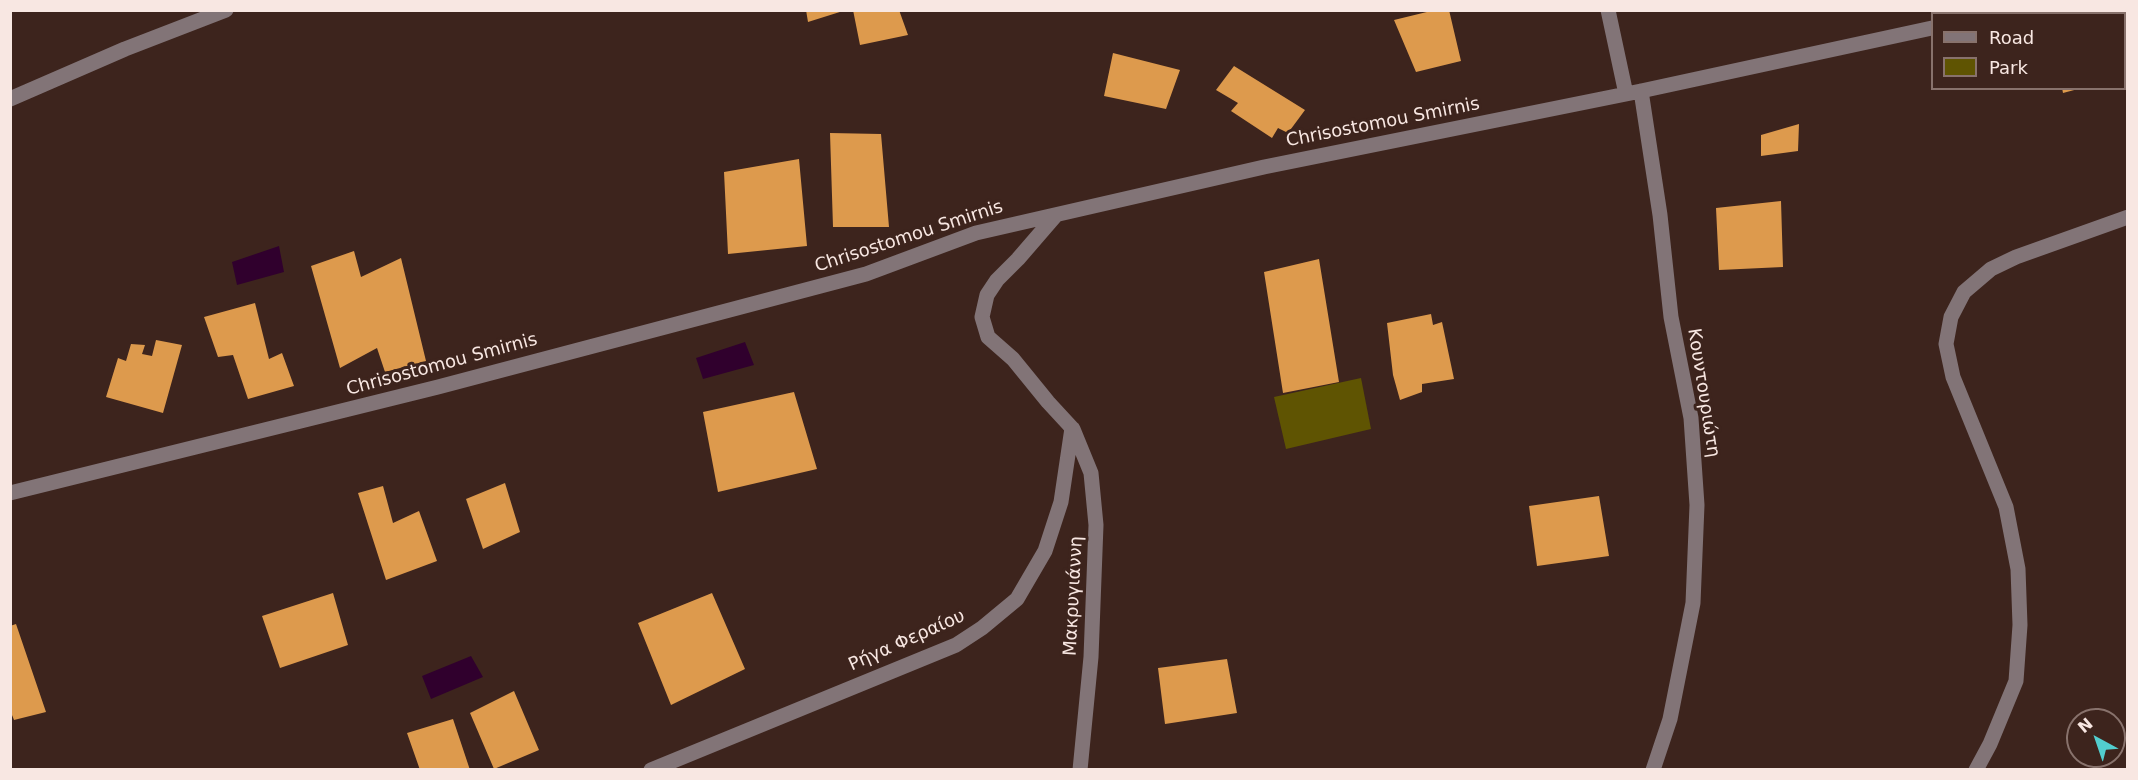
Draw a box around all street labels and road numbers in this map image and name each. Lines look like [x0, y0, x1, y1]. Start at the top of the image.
street label: Chrisostomou Smirnis [1284, 94, 1482, 152]
street label: Chrisostomou Smirnis [812, 196, 1006, 278]
street label: Κουντουριώτη [1682, 327, 1724, 459]
street label: Chrisostomou Smirnis [344, 329, 540, 401]
street label: Μακρυγιάννη [1060, 536, 1088, 656]
street label: Ρήγα Φεραίου [845, 606, 969, 676]

